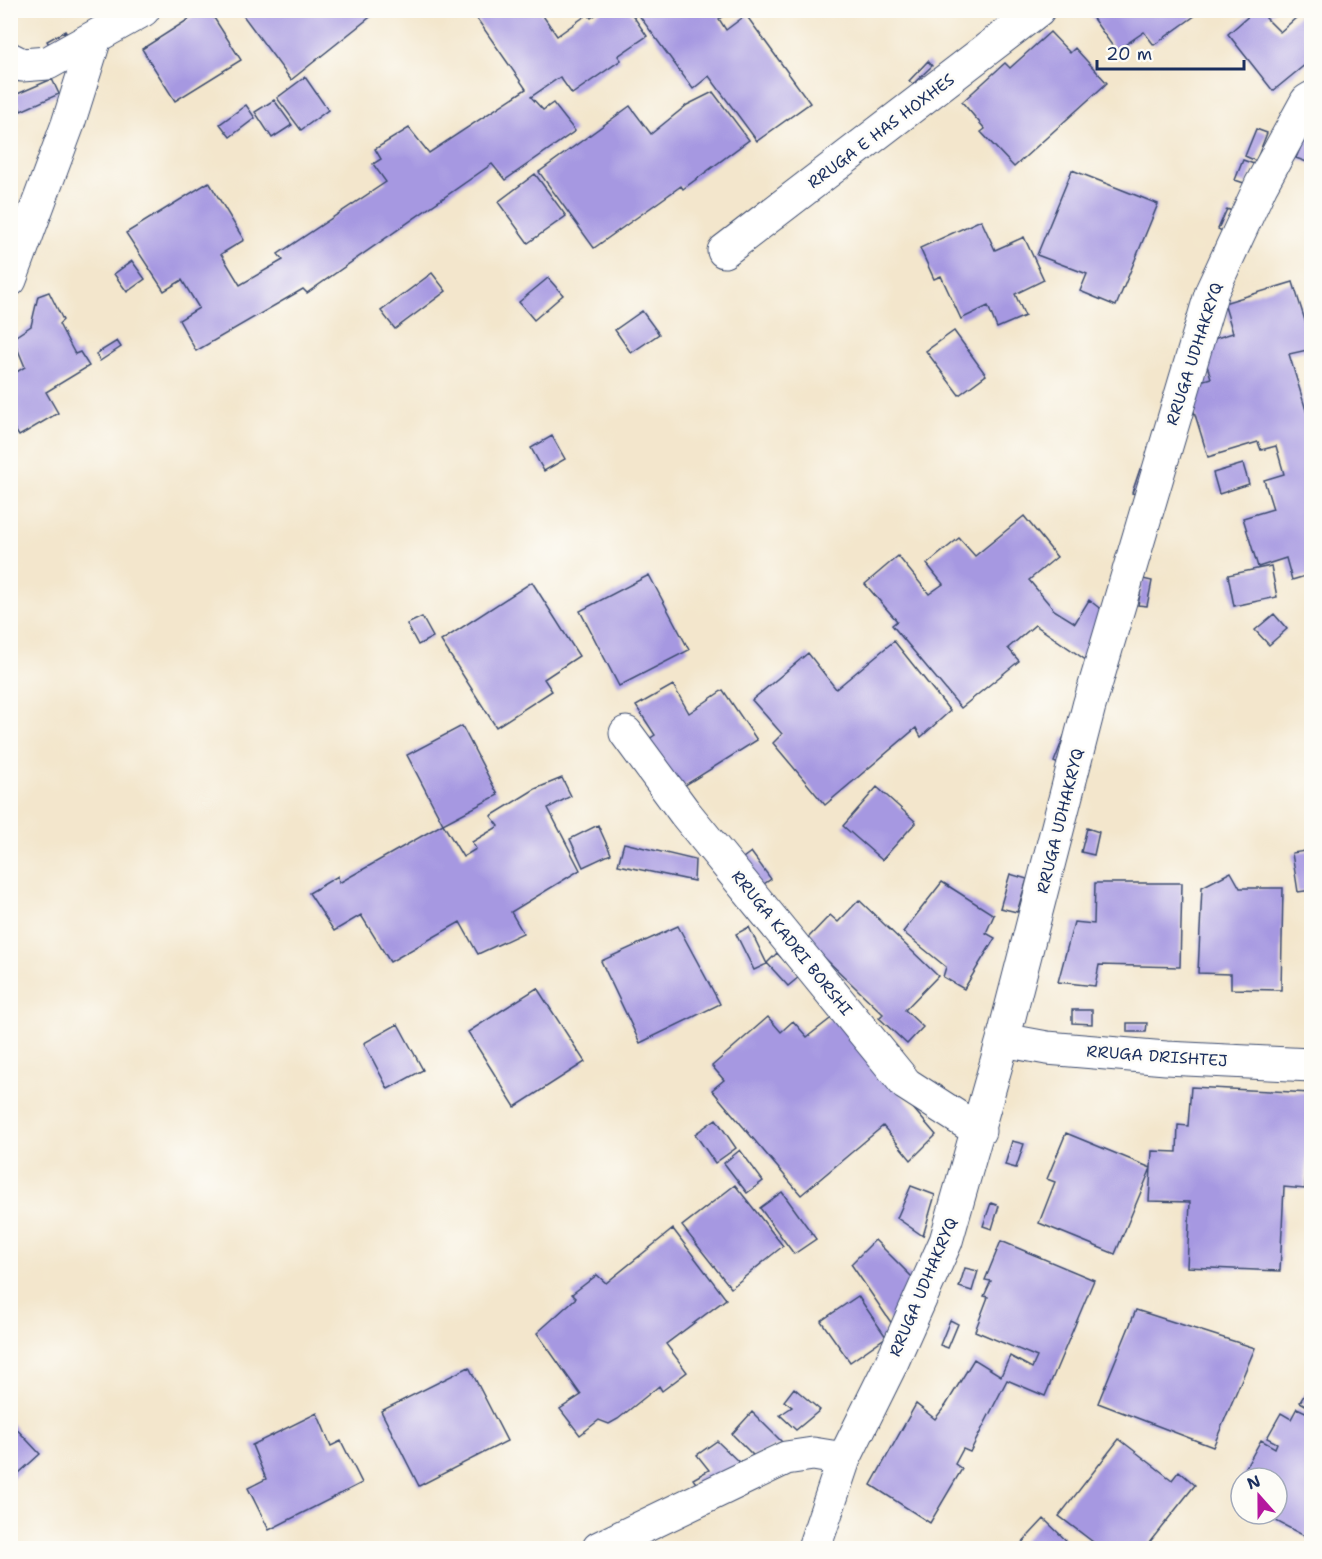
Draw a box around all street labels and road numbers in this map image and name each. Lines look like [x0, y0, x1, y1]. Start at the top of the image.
street label: RRUGA E HAS HOXHES [803, 69, 959, 193]
street label: RRUGA UDHAKRYQ [1161, 280, 1227, 428]
street label: RRUGA UDHAKRYQ [1032, 746, 1088, 896]
street label: RRUGA KADRI BORSHI [727, 866, 857, 1020]
street label: RRUGA DRISHTEJ [1086, 1041, 1228, 1071]
street label: RRUGA UDHAKRYQ [884, 1214, 962, 1360]

